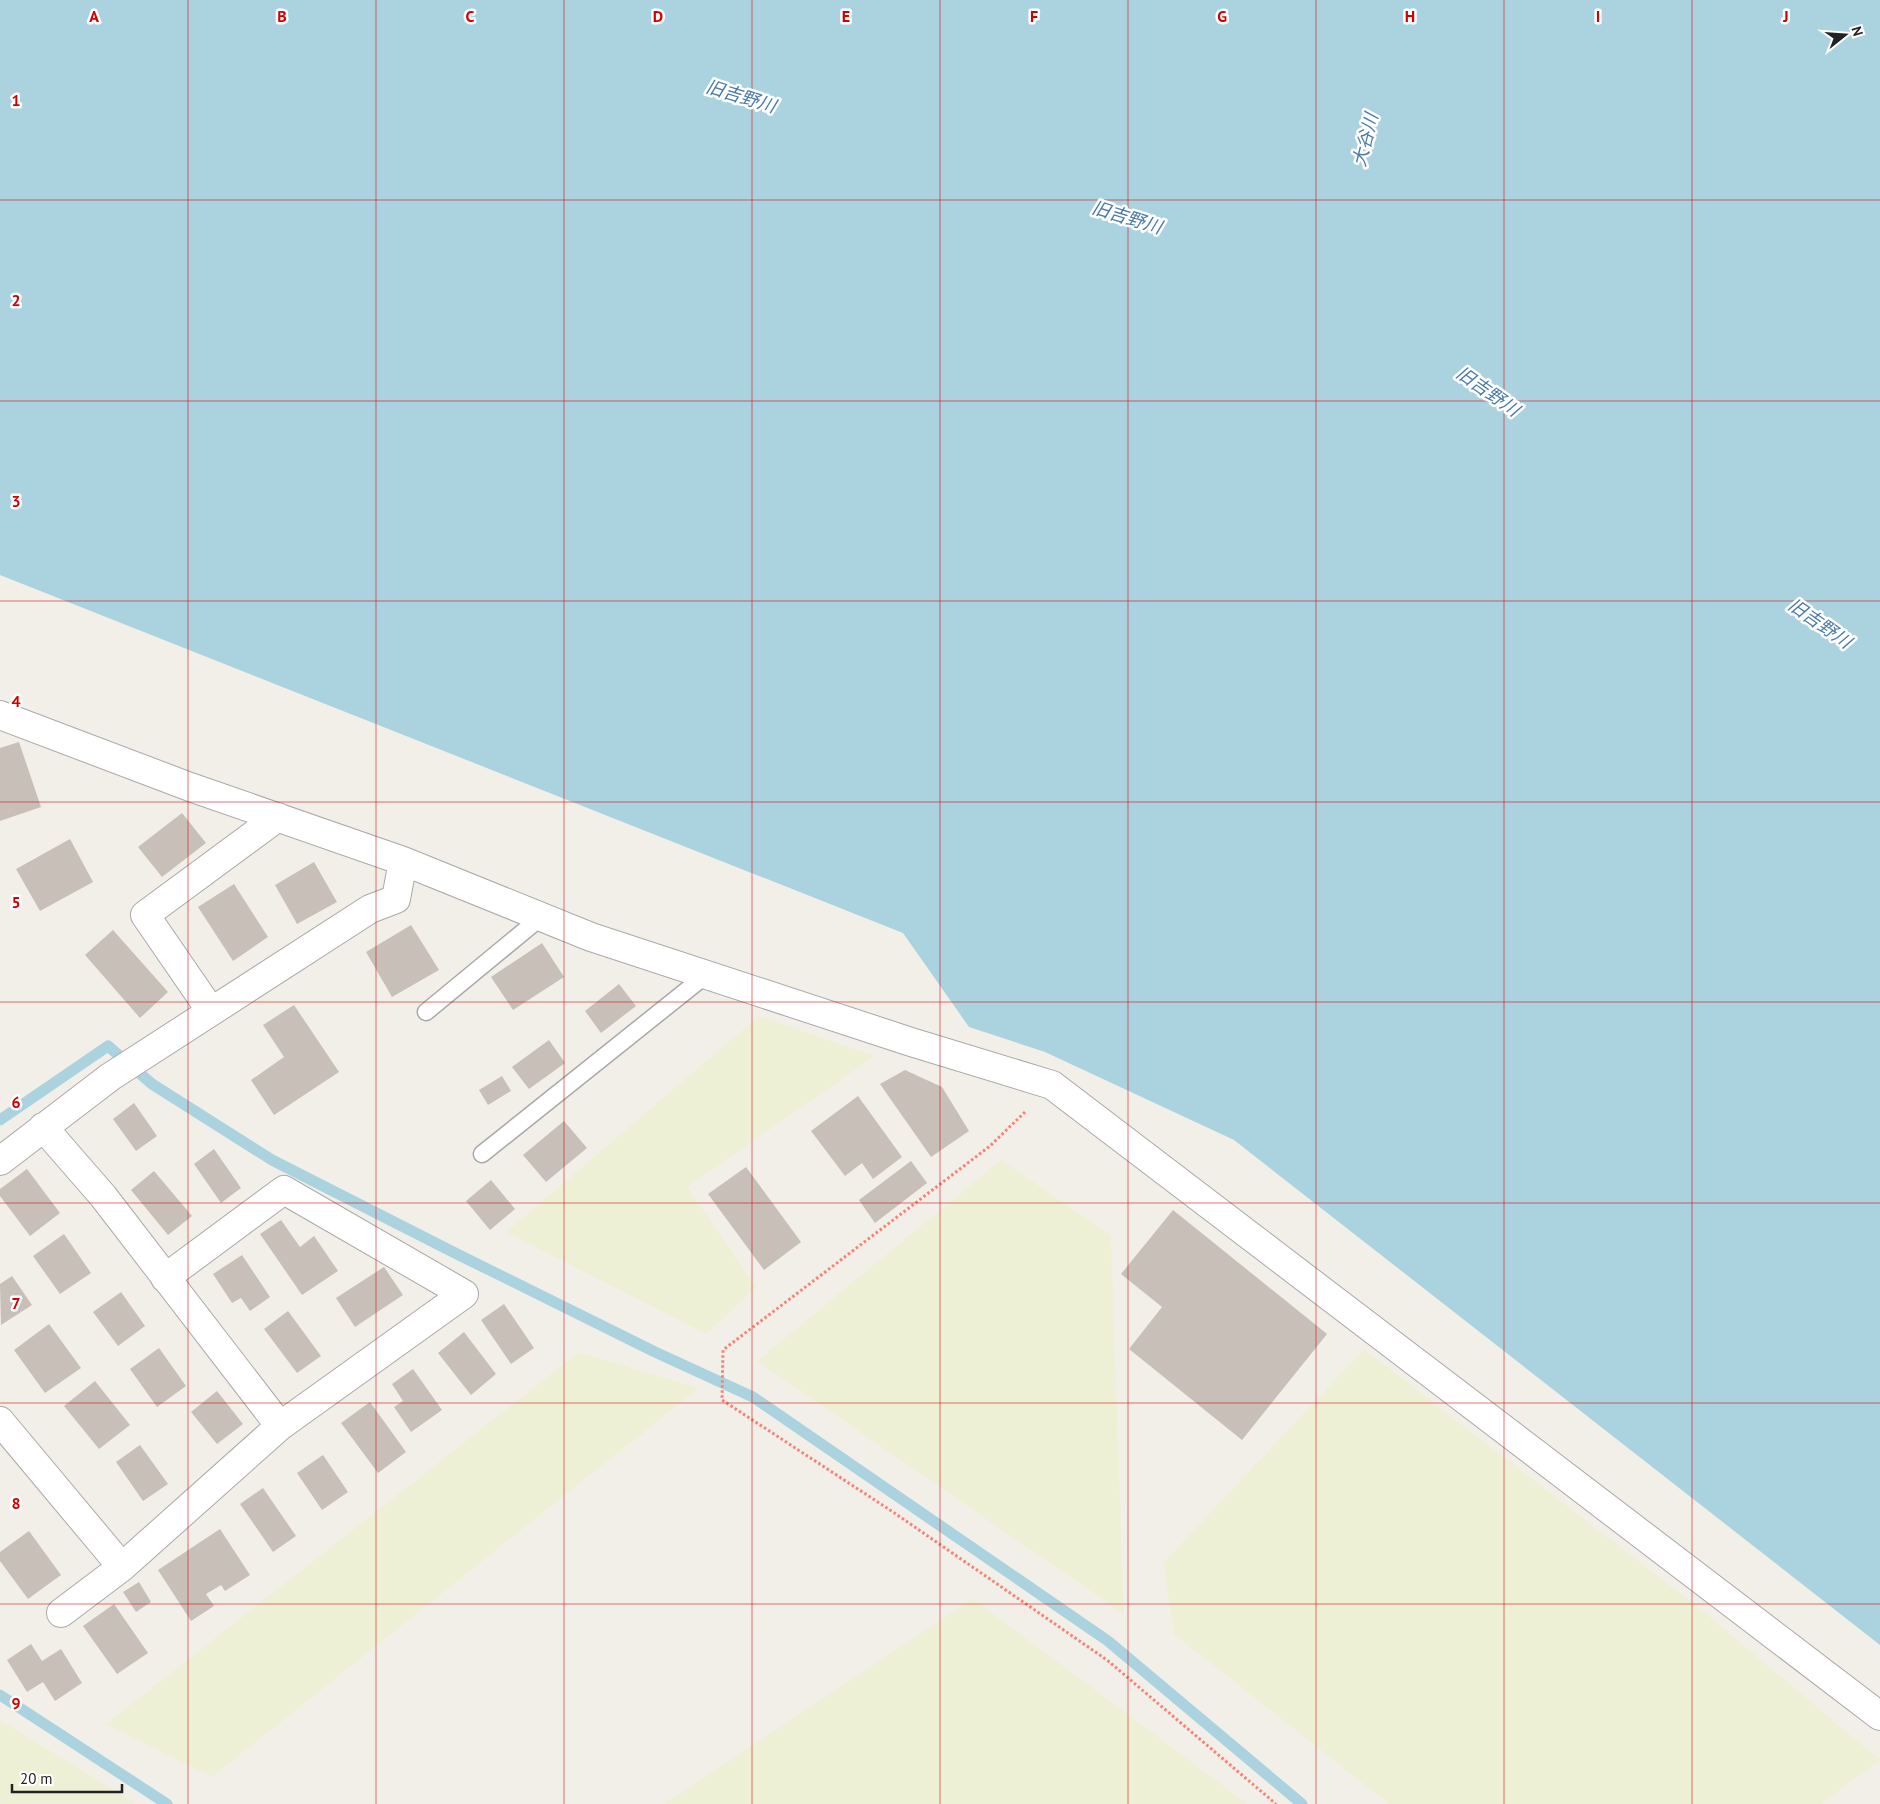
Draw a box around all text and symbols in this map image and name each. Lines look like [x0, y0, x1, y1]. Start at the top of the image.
text: A [89, 6, 99, 26]
text: B [277, 6, 287, 26]
text: C [466, 6, 475, 26]
text: D [653, 6, 663, 26]
text: E [842, 6, 850, 26]
text: F [1030, 6, 1038, 26]
text: G [1217, 6, 1227, 26]
text: H [1405, 6, 1415, 26]
text: I [1596, 6, 1600, 26]
text: J [1782, 6, 1789, 26]
north arrow [1820, 10, 1870, 60]
text: N [1847, 24, 1867, 38]
water label: 旧吉野川 [703, 74, 781, 118]
text: 1 [11, 90, 21, 110]
water label: 大谷川 [1347, 109, 1383, 169]
water label: 旧吉野川 [1089, 195, 1167, 239]
text: 2 [11, 290, 21, 310]
water label: 旧吉野川 [1452, 361, 1526, 422]
text: 3 [11, 491, 21, 511]
water label: 旧吉野川 [1784, 593, 1858, 654]
text: 4 [11, 691, 21, 711]
text: 5 [11, 892, 21, 912]
text: 6 [11, 1092, 21, 1112]
text: 7 [11, 1293, 21, 1313]
text: 8 [11, 1493, 21, 1513]
text: 9 [11, 1693, 21, 1713]
scale bar [12, 1762, 122, 1794]
text: 20 m [20, 1769, 53, 1788]

